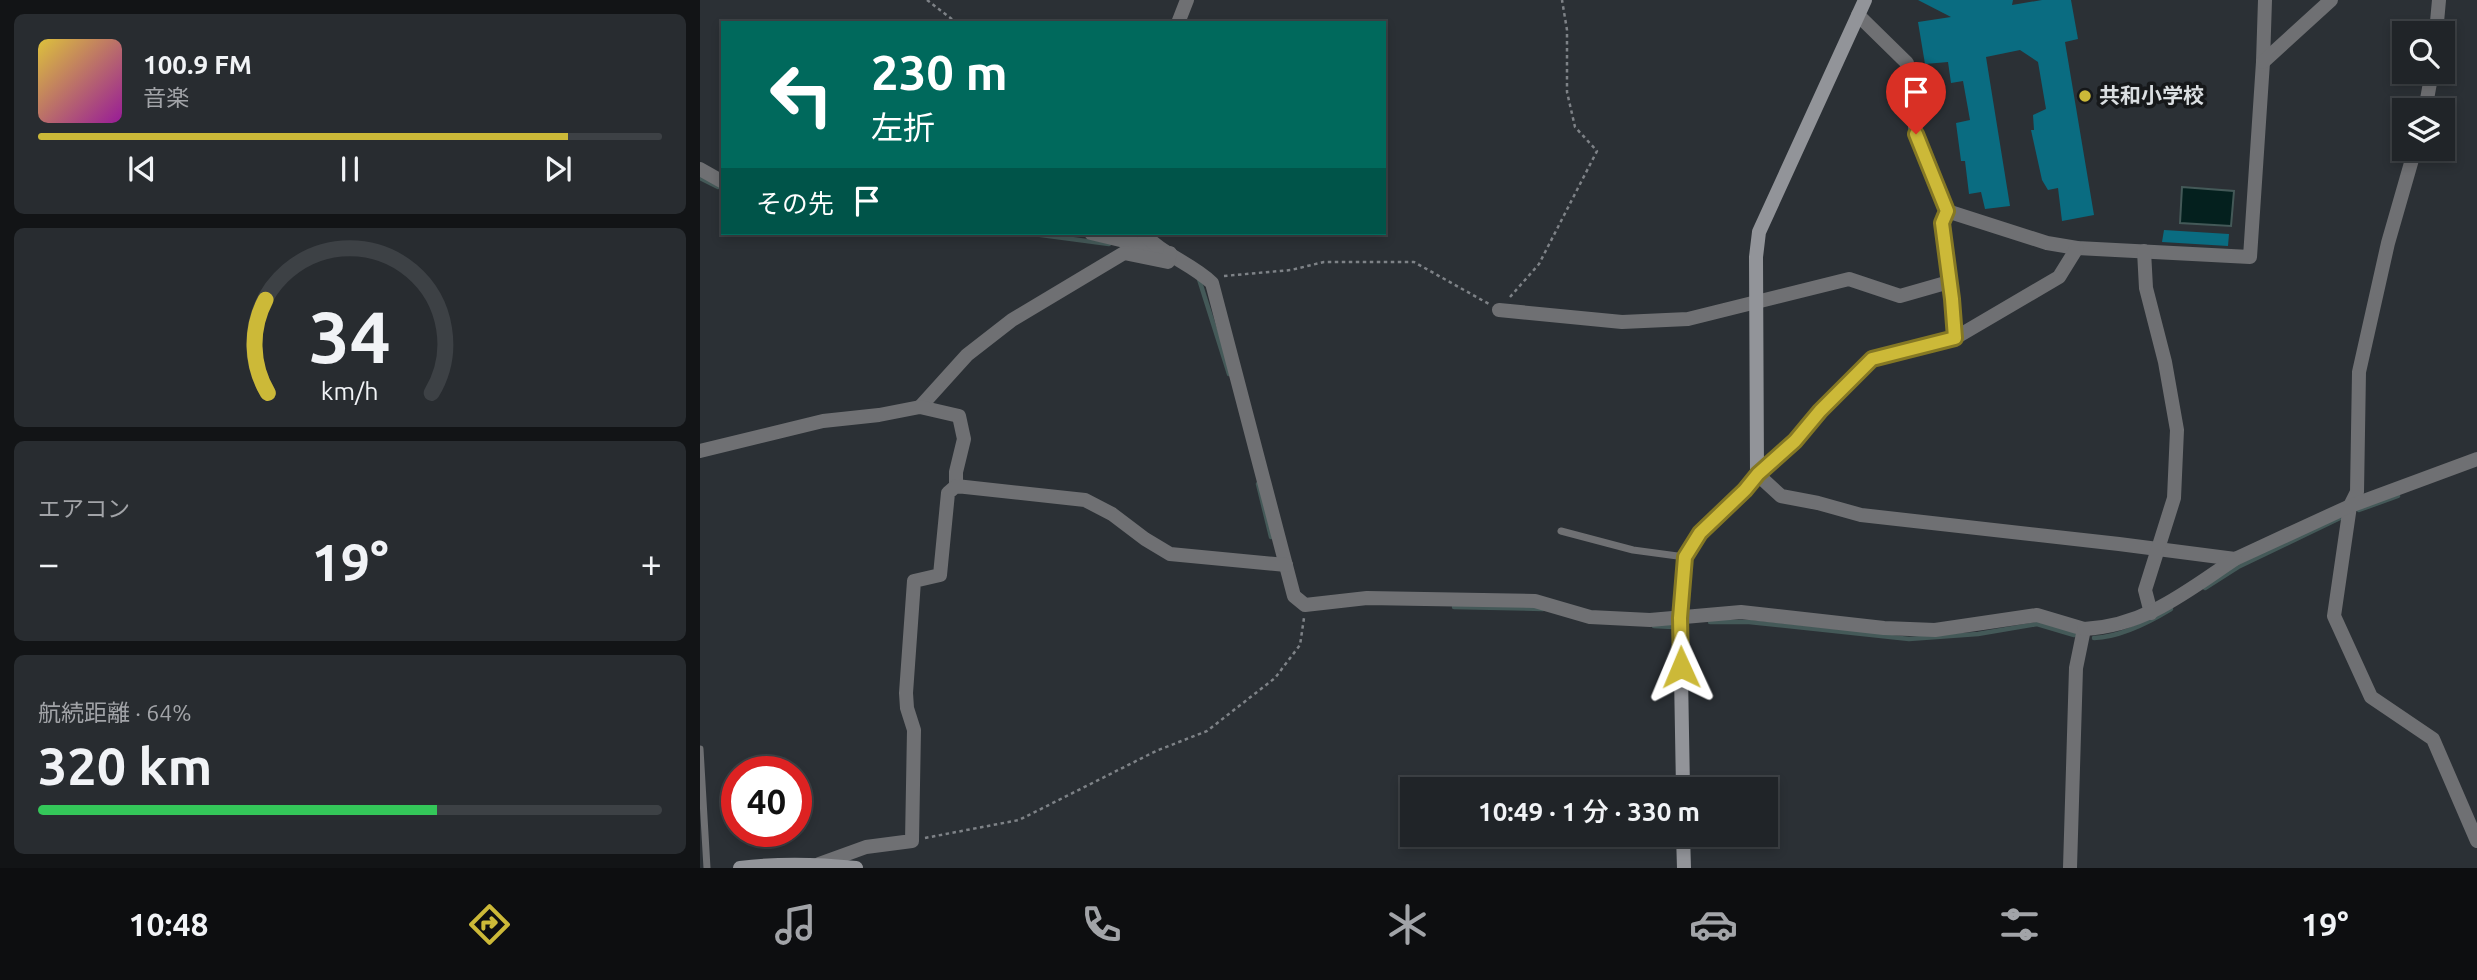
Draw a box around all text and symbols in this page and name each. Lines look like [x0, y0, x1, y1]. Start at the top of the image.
map controls [2392, 21, 2455, 161]
button: search [2392, 21, 2455, 84]
text: 230 m [871, 44, 1008, 99]
icon: left [756, 49, 847, 140]
text: 100.9 FM [143, 50, 252, 79]
pin [1886, 62, 1946, 134]
icon: arrive [1897, 73, 1935, 111]
place label: 共和小学校 [2099, 83, 2204, 107]
text: 音楽 [143, 85, 189, 110]
marker: 共和小学校 [2077, 88, 2093, 104]
button: layers [2392, 98, 2455, 161]
text: 左折 [871, 109, 935, 145]
icon: previous [123, 150, 161, 188]
icon: pause [331, 150, 369, 188]
icon: next [539, 150, 577, 188]
icon: arrive [848, 182, 886, 220]
text: その先 [756, 189, 834, 218]
text: 34 [309, 296, 391, 378]
text: km/h [321, 377, 379, 405]
text: エアコン [38, 496, 130, 521]
text: 19° [311, 533, 389, 591]
text: − [38, 542, 59, 584]
text: + [641, 542, 662, 584]
position arrow [1644, 630, 1718, 704]
text: 航続距離 · 64% [38, 700, 191, 725]
text: 320 km [38, 737, 212, 795]
speed limit sign: 40 [721, 756, 812, 847]
text: 10:49 · 1 分 · 330 m [1478, 797, 1700, 826]
icon: directions [465, 900, 514, 949]
icon: music [771, 900, 820, 949]
icon: phone [1077, 900, 1126, 949]
icon: climate [1383, 900, 1432, 949]
icon: car [1689, 900, 1738, 949]
icon: filters [1995, 900, 2044, 949]
text: 10:48 [128, 906, 209, 942]
text: 19° [2301, 906, 2349, 942]

